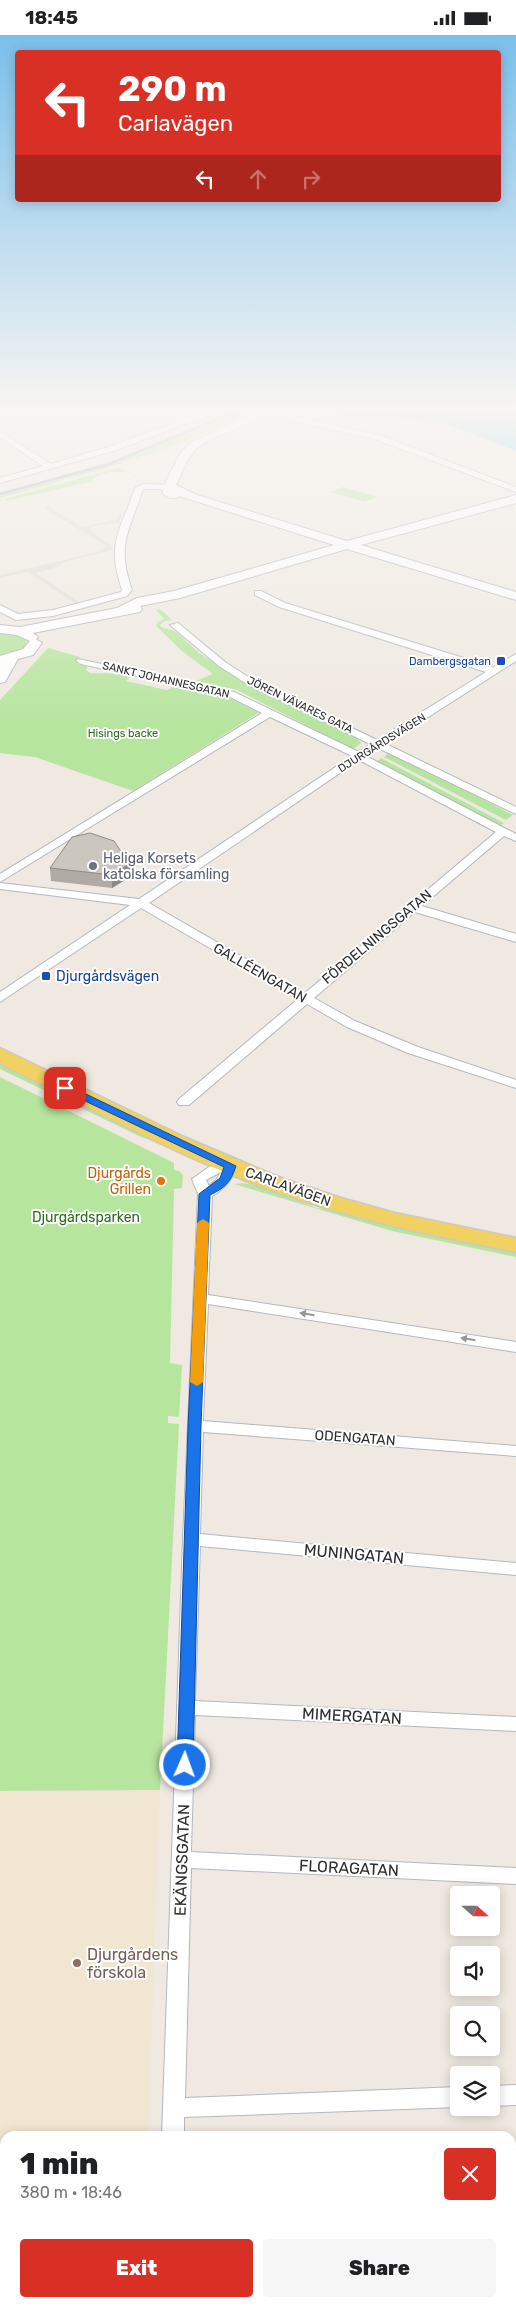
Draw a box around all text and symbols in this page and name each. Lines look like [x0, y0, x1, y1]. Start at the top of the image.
text: 18:45 [25, 6, 78, 29]
text: 290 m [118, 68, 227, 110]
icon: left [35, 70, 100, 135]
text: Carlavägen [118, 110, 233, 137]
icon: left [191, 165, 219, 193]
icon: ahead [244, 165, 272, 193]
icon: right [297, 165, 325, 193]
place label: Dambergsgatan [409, 655, 491, 668]
marker: Dambergsgatan [495, 655, 507, 667]
street label: SANKT JOHANNESGATAN [101, 659, 231, 701]
street label: JÖREN VÄVARES GATA [245, 674, 356, 737]
street label: DJURGÅRDSVÄGEN [336, 711, 428, 775]
park label: Hisings backe [88, 727, 158, 740]
place label: Heliga Korsets katolska församling [103, 850, 229, 883]
marker: Heliga Korsets katolska församling [87, 860, 99, 872]
street label: FÖRDELNINGSGATAN [319, 886, 435, 988]
street label: GALLÉENGATAN [210, 939, 310, 1007]
place label: Djurgårdsvägen [56, 968, 159, 985]
marker: Djurgårdsvägen [40, 970, 52, 982]
pin [44, 1067, 86, 1109]
icon: arrive [51, 1074, 79, 1102]
street label: CARLAVÄGEN [243, 1164, 333, 1210]
place label: Djurgårds Grillen [87, 1165, 151, 1198]
marker: Djurgårds Grillen [155, 1175, 167, 1187]
park label: Djurgårdsparken [32, 1209, 140, 1226]
one-way arrow [299, 1310, 315, 1318]
one-way arrow [460, 1334, 476, 1342]
street label: ODENGATAN [314, 1427, 396, 1449]
street label: MUNINGATAN [303, 1540, 405, 1568]
street label: MIMERGATAN [302, 1704, 402, 1728]
position arrow [158, 1738, 210, 1790]
street label: EKÄNGSGATAN [171, 1804, 193, 1916]
street label: FLORAGATAN [298, 1856, 400, 1880]
north arrow [450, 1886, 500, 1936]
map controls [450, 1886, 500, 2116]
place label: Djurgårdens förskola [87, 1945, 178, 1982]
button: sound [450, 1946, 500, 1996]
marker: Djurgårdens förskola [71, 1957, 83, 1969]
button: search [450, 2006, 500, 2056]
button: layers [450, 2066, 500, 2116]
text: 1 min [20, 2146, 98, 2182]
button: close [444, 2148, 496, 2200]
text: 380 m · 18:46 [20, 2183, 122, 2202]
button: Exit [20, 2239, 253, 2297]
button: Share [263, 2239, 496, 2297]

